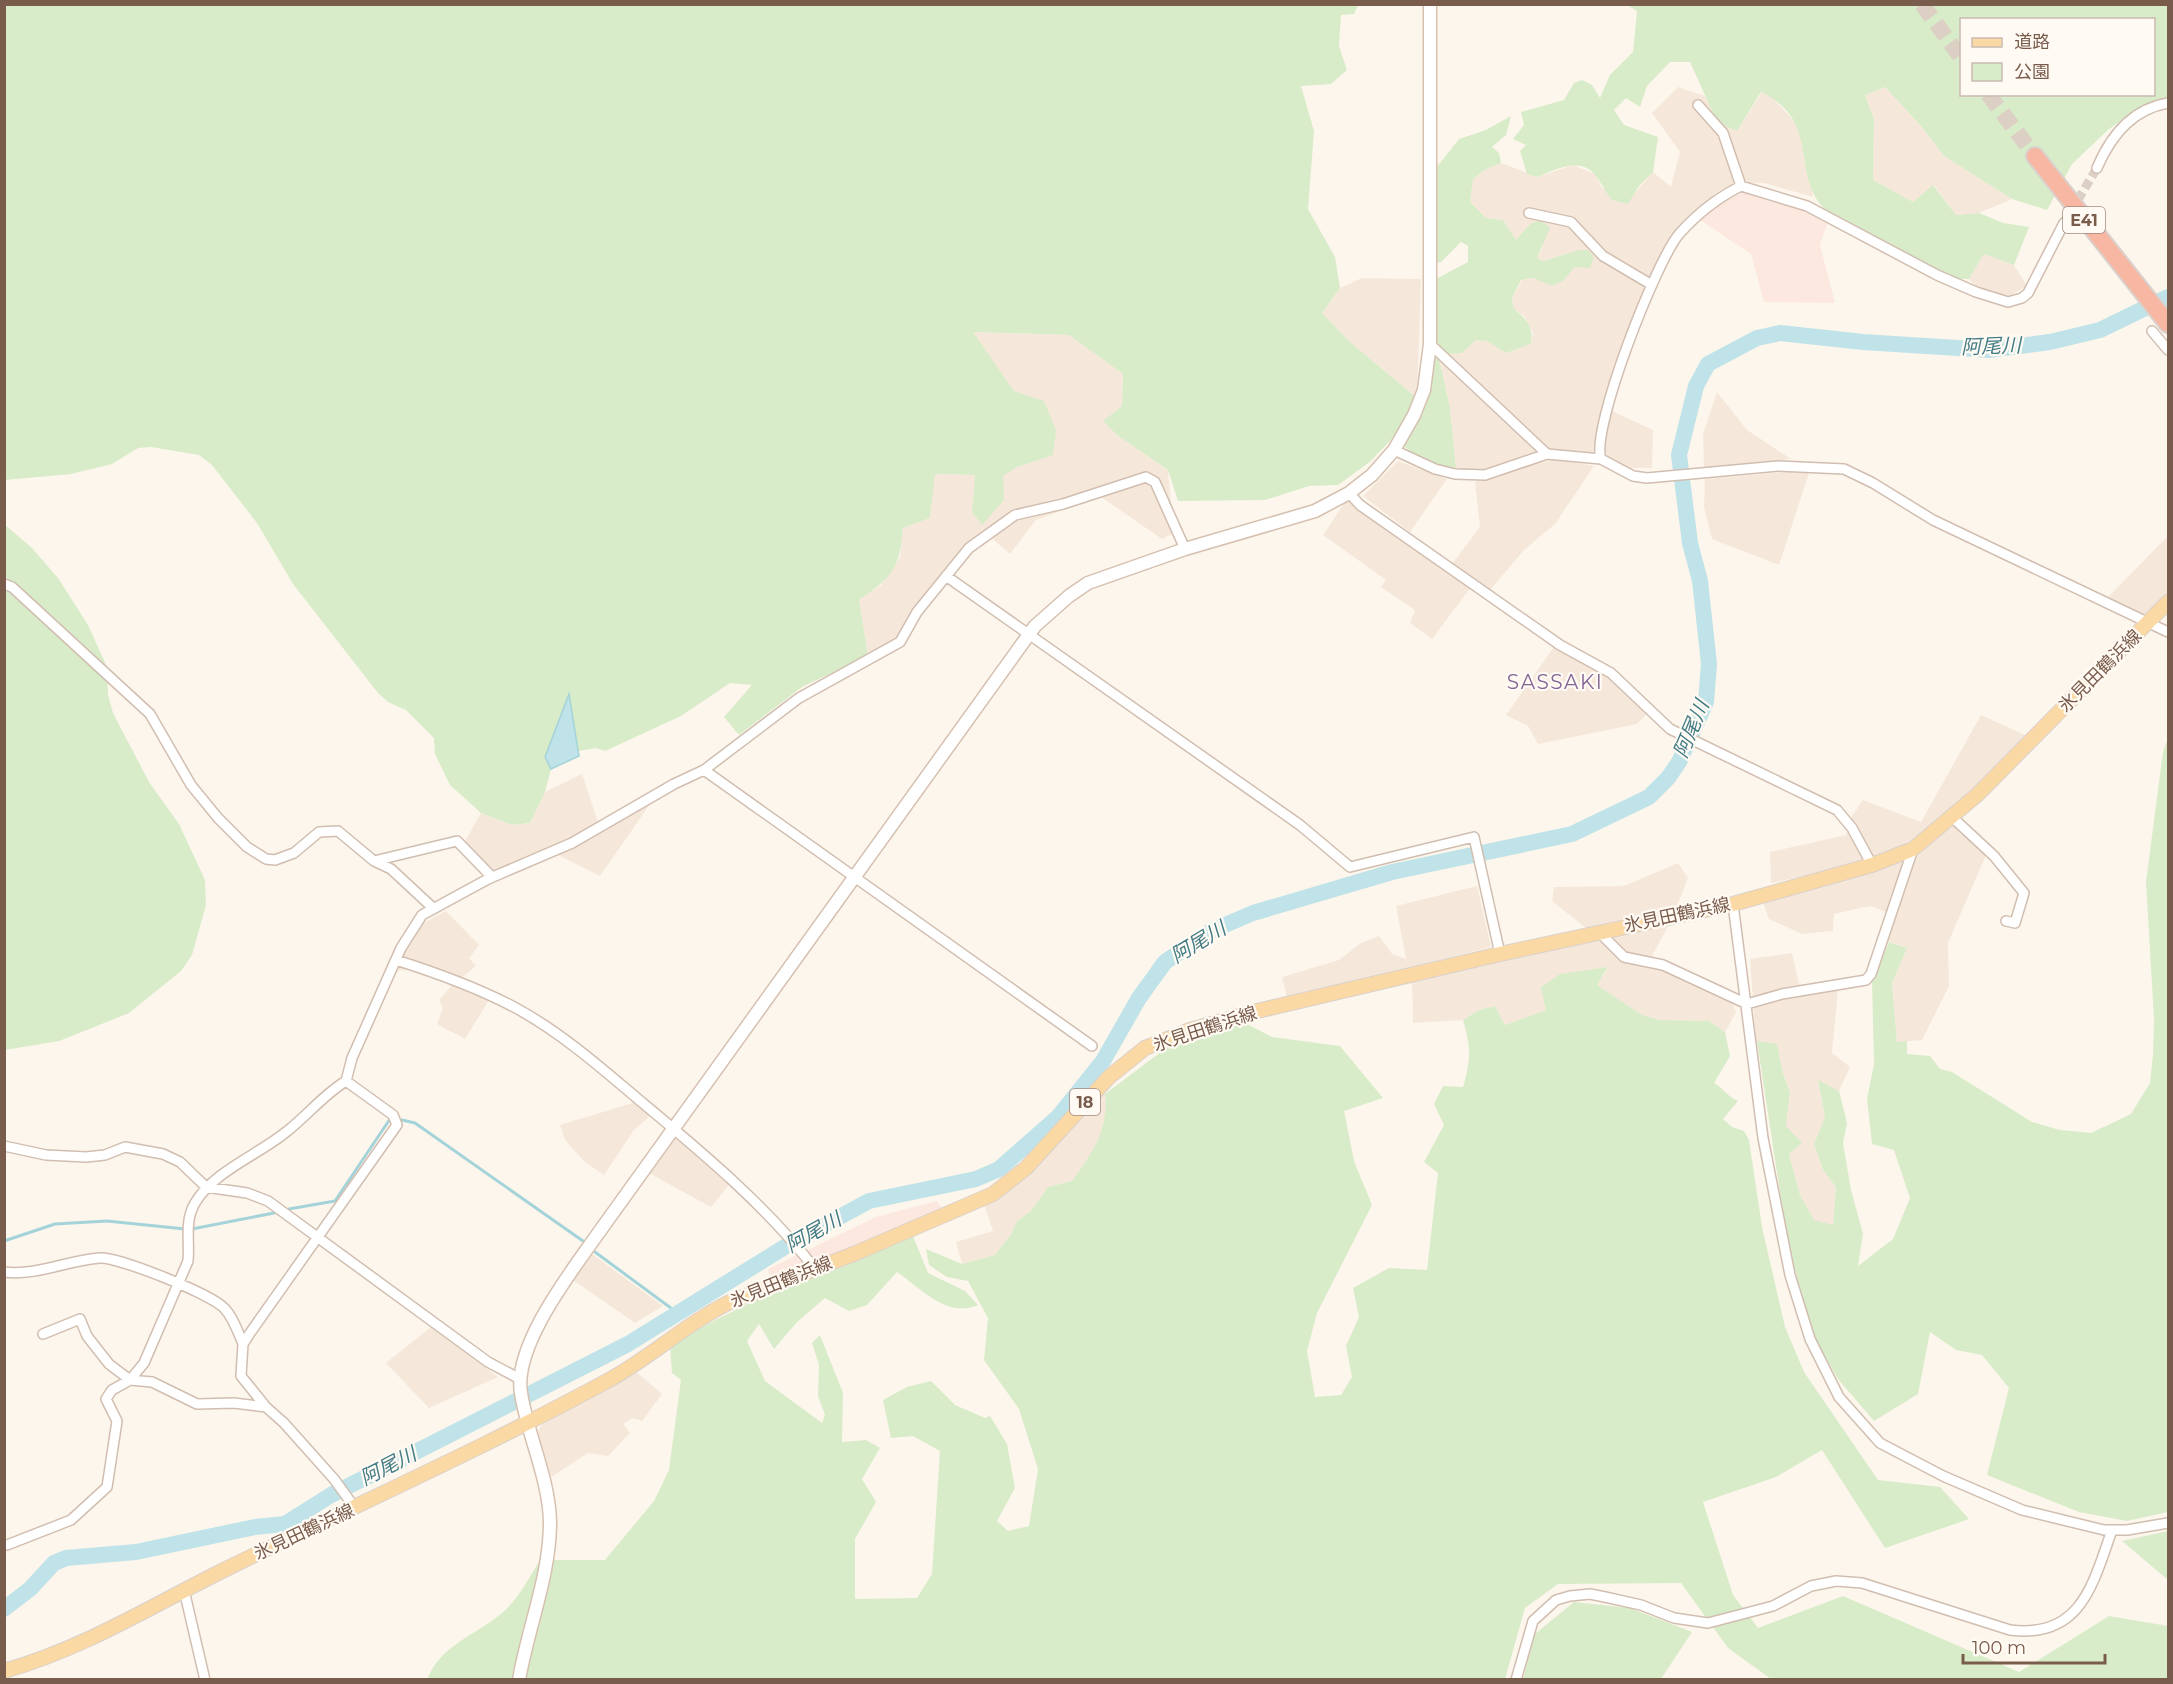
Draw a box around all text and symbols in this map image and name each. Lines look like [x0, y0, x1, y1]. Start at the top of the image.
legend [1960, 18, 2155, 96]
text: 道路 [2014, 31, 2050, 53]
text: 公園 [2014, 61, 2050, 83]
road number: E41 [2063, 207, 2105, 233]
water label: 阿尾川 [1961, 333, 2023, 359]
street label: 氷見田鶴浜線 [2054, 625, 2146, 717]
district label: SASSAKI [1507, 670, 1603, 694]
water label: 阿尾川 [1668, 695, 1715, 761]
street label: 氷見田鶴浜線 [1622, 893, 1732, 937]
water label: 阿尾川 [1166, 915, 1232, 968]
street label: 氷見田鶴浜線 [1150, 1002, 1260, 1056]
road number: 18 [1070, 1089, 1100, 1115]
water label: 阿尾川 [781, 1206, 847, 1257]
street label: 氷見田鶴浜線 [727, 1252, 835, 1312]
water label: 阿尾川 [356, 1441, 422, 1490]
street label: 氷見田鶴浜線 [250, 1499, 358, 1565]
scale bar [1963, 1627, 2106, 1665]
text: 100 m [1972, 1637, 2026, 1659]

